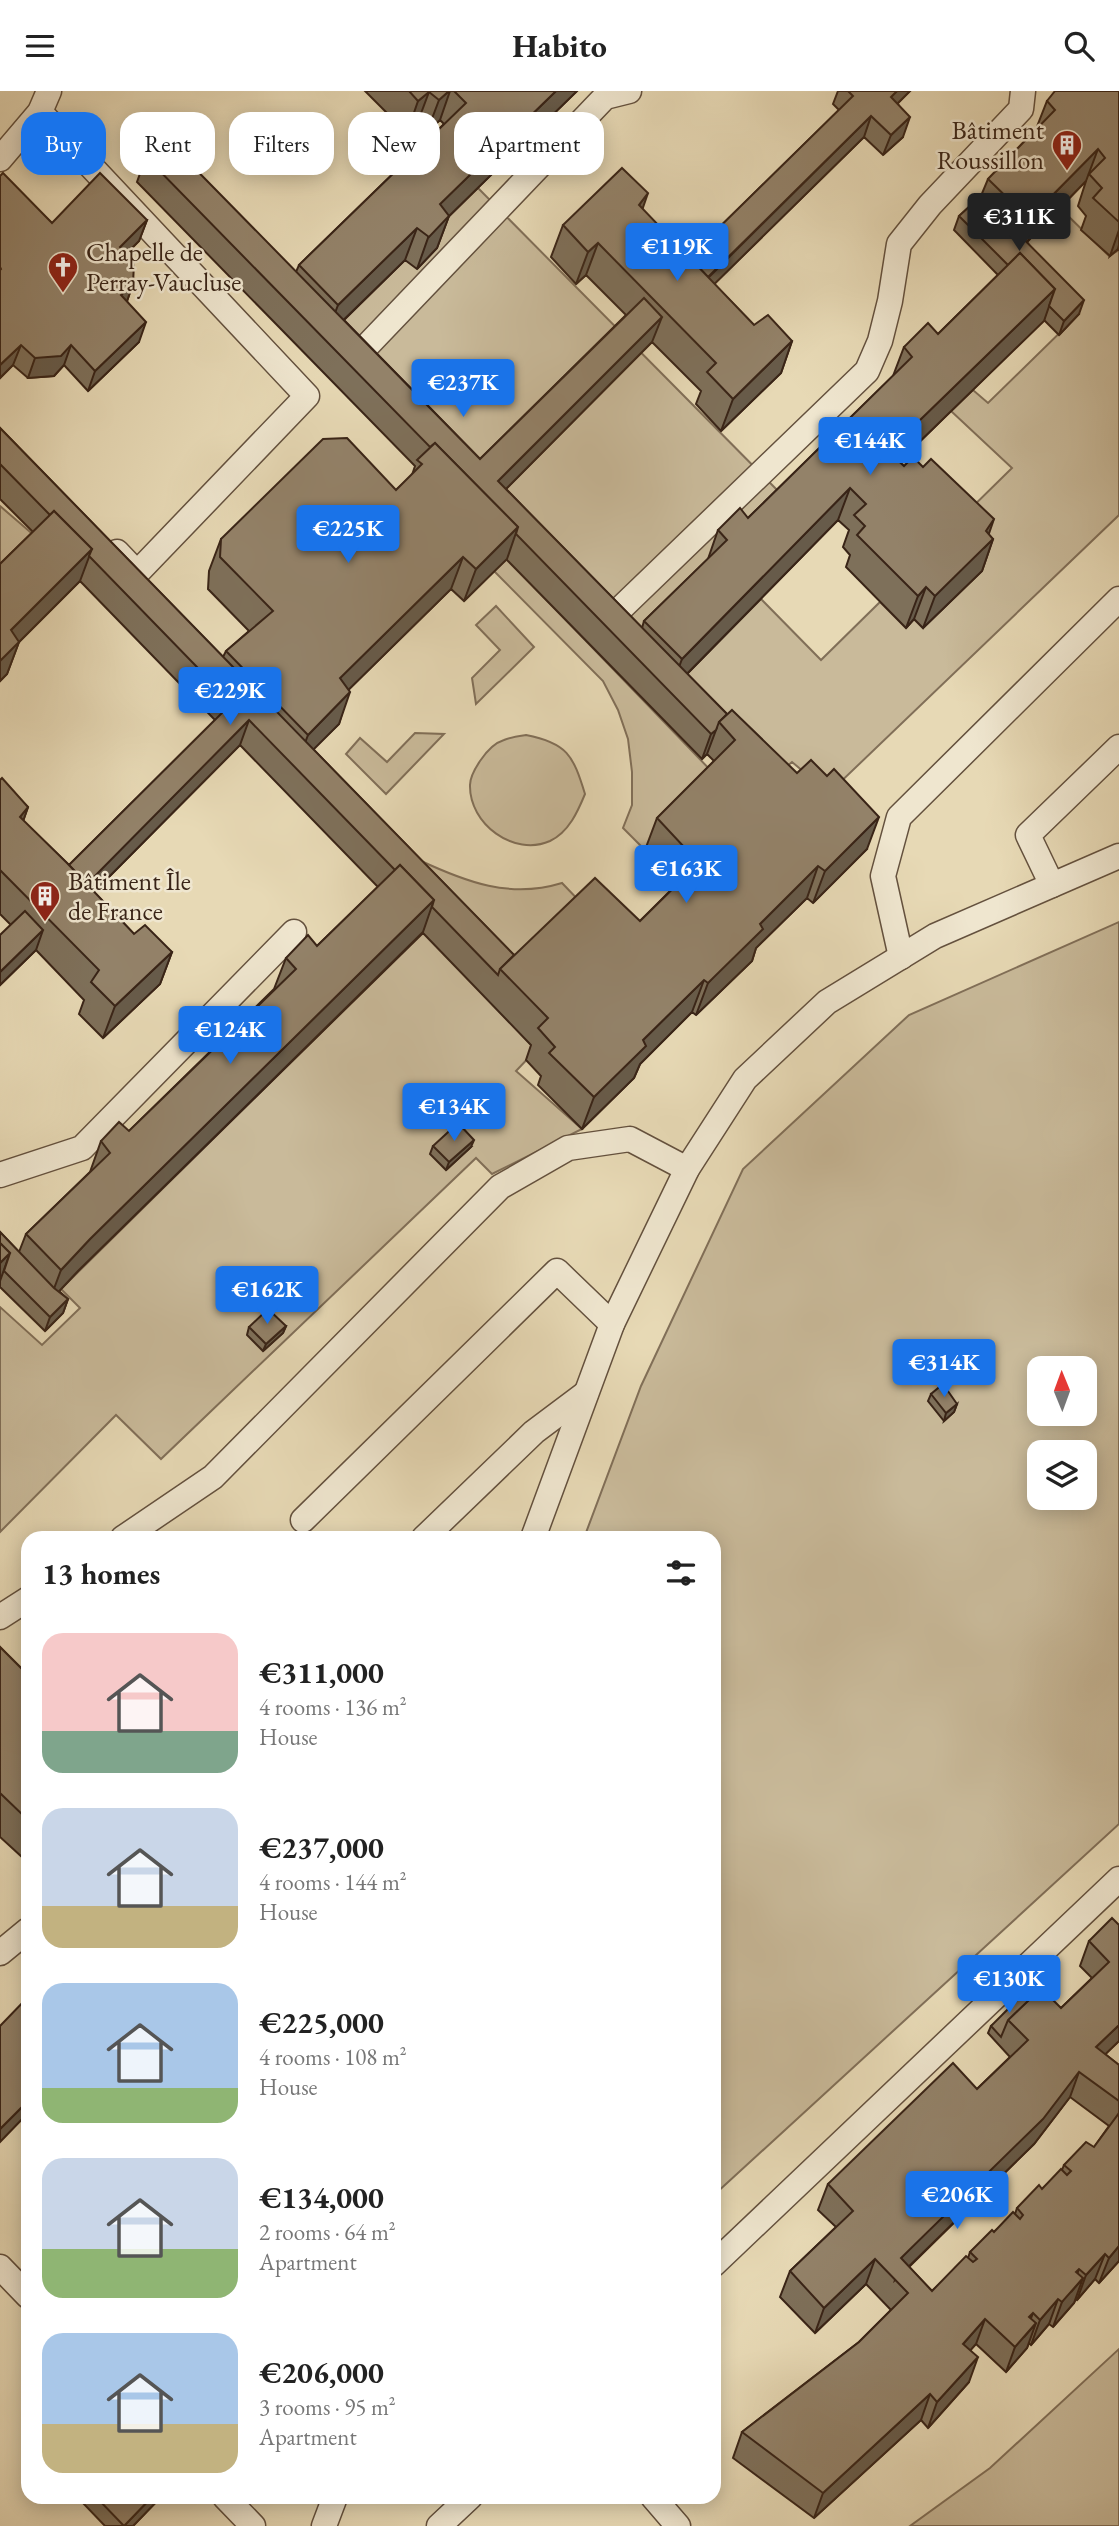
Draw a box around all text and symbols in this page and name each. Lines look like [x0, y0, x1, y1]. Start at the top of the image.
text: Habito [512, 25, 607, 67]
icon: menu [21, 27, 59, 65]
icon: search [1060, 27, 1098, 65]
chip: Buy [21, 112, 106, 175]
chip: Rent [120, 112, 215, 175]
chip: Filters [229, 112, 334, 175]
chip: New [348, 112, 440, 175]
chip: Apartment [454, 112, 604, 175]
place label: Bâtiment Roussillon [937, 113, 1044, 177]
building icon: Bâtiment Roussillon [1050, 128, 1084, 172]
pin: €311K [970, 193, 1068, 253]
text: €311K [983, 201, 1055, 231]
pin: €119K [628, 223, 726, 283]
text: €119K [641, 231, 713, 261]
place label: Chapelle de Perray-Vaucluse [86, 235, 241, 299]
church icon: Chapelle de Perray-Vaucluse [46, 250, 80, 294]
pin: €237K [414, 359, 512, 419]
text: €237K [427, 367, 499, 397]
pin: €144K [821, 417, 919, 477]
text: €144K [834, 425, 906, 455]
pin: €225K [299, 505, 397, 565]
text: €225K [312, 513, 384, 543]
pin: €229K [181, 667, 279, 727]
text: €229K [194, 675, 266, 705]
pin: €163K [637, 845, 735, 905]
text: €163K [650, 853, 722, 883]
place label: Bâtiment Île de France [68, 864, 191, 928]
building icon: Bâtiment Île de France [28, 879, 62, 923]
pin: €124K [181, 1007, 279, 1066]
text: €124K [194, 1014, 266, 1044]
pin: €134K [405, 1083, 503, 1143]
text: €134K [418, 1091, 490, 1121]
pin: €162K [218, 1267, 316, 1326]
text: €162K [231, 1274, 303, 1304]
pin: €314K [895, 1339, 993, 1399]
text: €314K [908, 1347, 980, 1377]
north arrow [1027, 1356, 1097, 1426]
map controls [1027, 1356, 1097, 1510]
button: layers [1027, 1440, 1097, 1510]
text: 13 homes [42, 1554, 160, 1593]
icon: filters [662, 1554, 700, 1592]
text: €311,000 [259, 1653, 384, 1692]
icon: home [98, 1661, 182, 1745]
text: 4 rooms · 136 m² [259, 1692, 407, 1722]
text: House [259, 1722, 318, 1752]
text: €237,000 [259, 1828, 384, 1867]
icon: home [98, 1836, 182, 1920]
text: 4 rooms · 144 m² [259, 1867, 407, 1897]
text: House [259, 1897, 318, 1927]
pin: €130K [960, 1955, 1058, 2015]
text: €130K [973, 1963, 1045, 1993]
text: €225,000 [259, 2003, 384, 2042]
icon: home [98, 2011, 182, 2095]
text: 4 rooms · 108 m² [259, 2042, 407, 2072]
text: House [259, 2072, 318, 2102]
pin: €206K [908, 2171, 1006, 2231]
text: €134,000 [259, 2178, 384, 2217]
text: €206K [921, 2179, 993, 2209]
icon: home [98, 2186, 182, 2270]
text: 2 rooms · 64 m² [259, 2217, 396, 2247]
text: Apartment [259, 2247, 357, 2277]
text: €206,000 [259, 2353, 384, 2392]
icon: home [98, 2361, 182, 2445]
text: 3 rooms · 95 m² [259, 2392, 396, 2422]
text: Apartment [259, 2422, 357, 2452]

